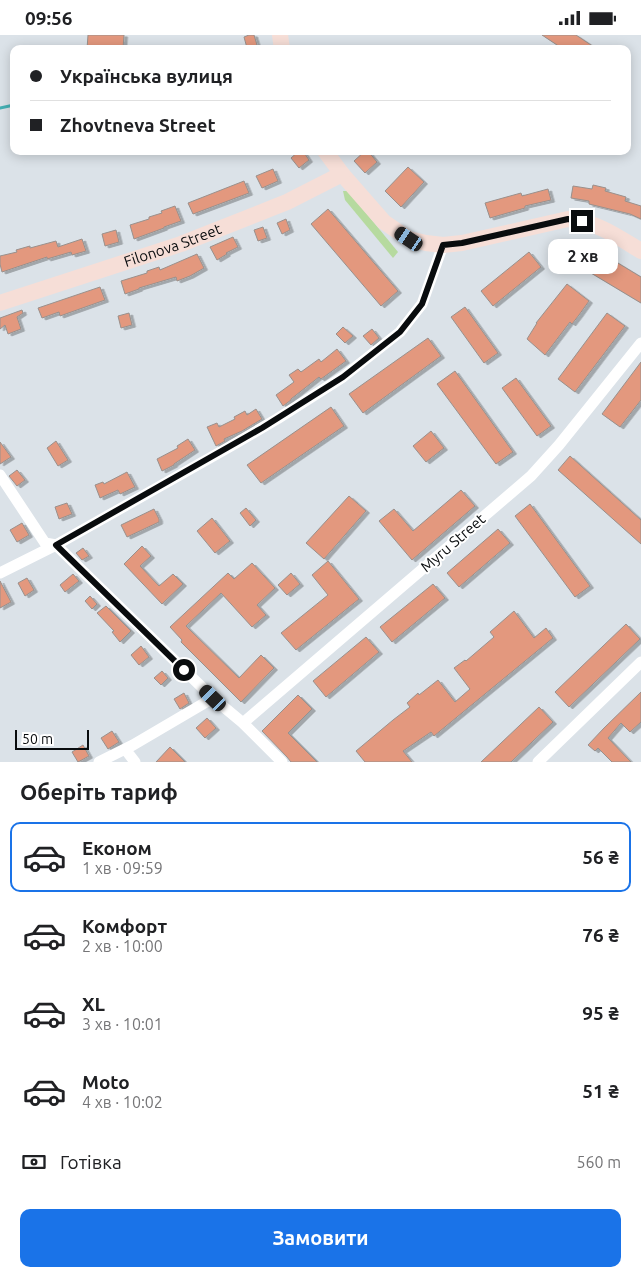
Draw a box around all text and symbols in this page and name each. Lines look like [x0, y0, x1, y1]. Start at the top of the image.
text: 09:56 [25, 7, 73, 29]
text: Українська вулиця [60, 65, 233, 87]
text: Zhovtneva Street [60, 114, 216, 136]
route end [571, 210, 593, 232]
street label: Filonova Street [122, 220, 224, 270]
car [392, 224, 425, 254]
callout: 2 хв [547, 239, 617, 273]
text: 2 хв [568, 247, 598, 265]
street label: Myru Street [417, 510, 488, 575]
route start [173, 659, 195, 681]
car [196, 682, 229, 714]
scale bar [15, 727, 89, 750]
text: 50 m [22, 731, 53, 747]
text: Оберіть тариф [20, 779, 178, 804]
icon: car [22, 835, 67, 880]
text: Економ [82, 837, 152, 859]
text: 56 ₴ [582, 846, 619, 868]
text: 1 хв · 09:59 [82, 859, 163, 877]
icon: car [22, 913, 67, 958]
text: Комфорт [82, 915, 167, 937]
text: 76 ₴ [582, 924, 619, 946]
text: 2 хв · 10:00 [82, 937, 163, 955]
icon: car [22, 991, 67, 1036]
text: XL [82, 993, 105, 1015]
text: 95 ₴ [582, 1002, 619, 1024]
text: 3 хв · 10:01 [82, 1015, 163, 1033]
icon: car [22, 1069, 67, 1114]
text: Moto [82, 1071, 130, 1093]
text: 51 ₴ [582, 1080, 619, 1102]
text: 4 хв · 10:02 [82, 1093, 163, 1111]
icon: cash [20, 1148, 48, 1176]
text: Готівка [60, 1151, 122, 1173]
text: 560 m [576, 1153, 621, 1171]
button: Замовити [20, 1209, 621, 1267]

